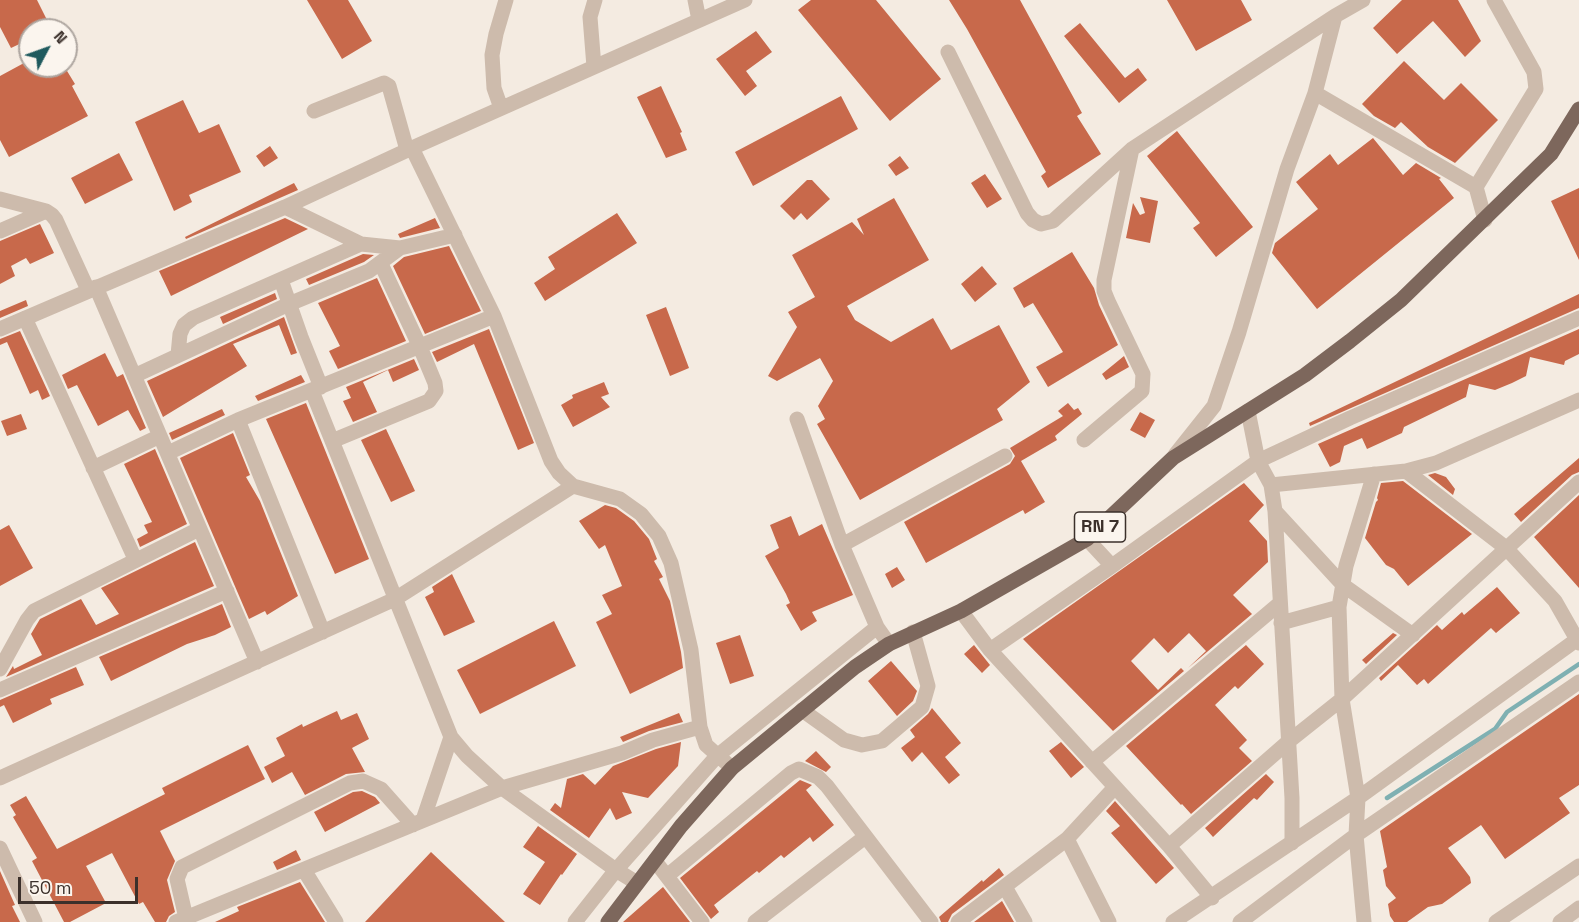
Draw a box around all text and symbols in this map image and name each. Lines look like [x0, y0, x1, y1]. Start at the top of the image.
north arrow [18, 18, 78, 78]
text: N [49, 26, 72, 48]
road number: RN 7 [1074, 512, 1126, 542]
scale bar [21, 865, 141, 903]
text: 50 m [29, 876, 71, 899]

